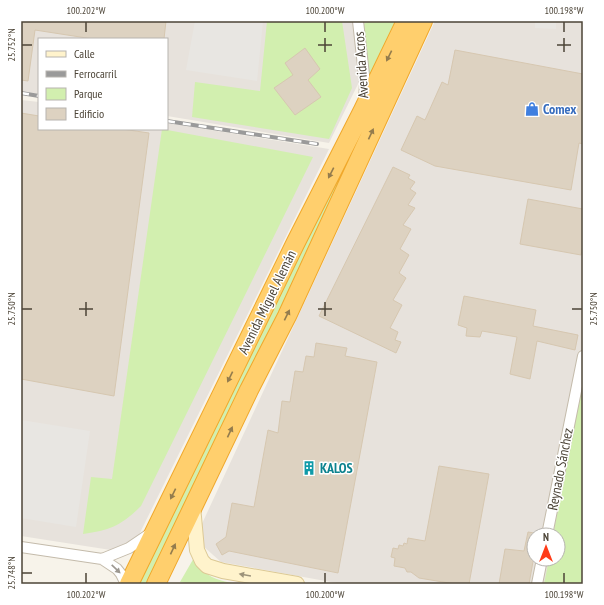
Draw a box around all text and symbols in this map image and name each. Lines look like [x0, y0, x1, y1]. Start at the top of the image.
text: 100.202°W [67, 4, 106, 17]
text: 100.200°W [306, 4, 345, 17]
text: 100.198°W [545, 4, 584, 17]
text: 25.752°N [5, 28, 18, 62]
street label: Avenida Acros [350, 31, 372, 99]
legend [38, 38, 168, 130]
text: Calle [74, 46, 95, 61]
one-way arrow [386, 51, 392, 62]
text: Ferrocarril [74, 66, 117, 81]
text: Parque [74, 86, 103, 101]
place label: Comex [543, 100, 577, 118]
shop icon: Comex [524, 101, 540, 117]
text: Edificio [74, 106, 104, 121]
one-way arrow [368, 128, 374, 139]
one-way arrow [328, 167, 334, 178]
street label: Avenida Miguel Alemán [234, 247, 300, 357]
text: 25.750°N [5, 292, 18, 326]
text: 25.750°N [587, 292, 600, 326]
one-way arrow [284, 309, 290, 321]
one-way arrow [227, 371, 233, 383]
one-way arrow [227, 426, 233, 438]
street label: Reynado Sánchez [543, 426, 577, 512]
place label: KALOS [320, 459, 353, 477]
building icon: KALOS [301, 460, 317, 476]
one-way arrow [170, 488, 176, 500]
north arrow [526, 527, 566, 567]
text: N [543, 530, 549, 544]
one-way arrow [170, 543, 176, 554]
text: 25.748°N [5, 556, 18, 590]
one-way arrow [111, 565, 121, 574]
one-way arrow [239, 571, 251, 577]
text: 100.202°W [67, 588, 106, 601]
text: 100.200°W [306, 588, 345, 601]
text: 100.198°W [545, 588, 584, 601]

